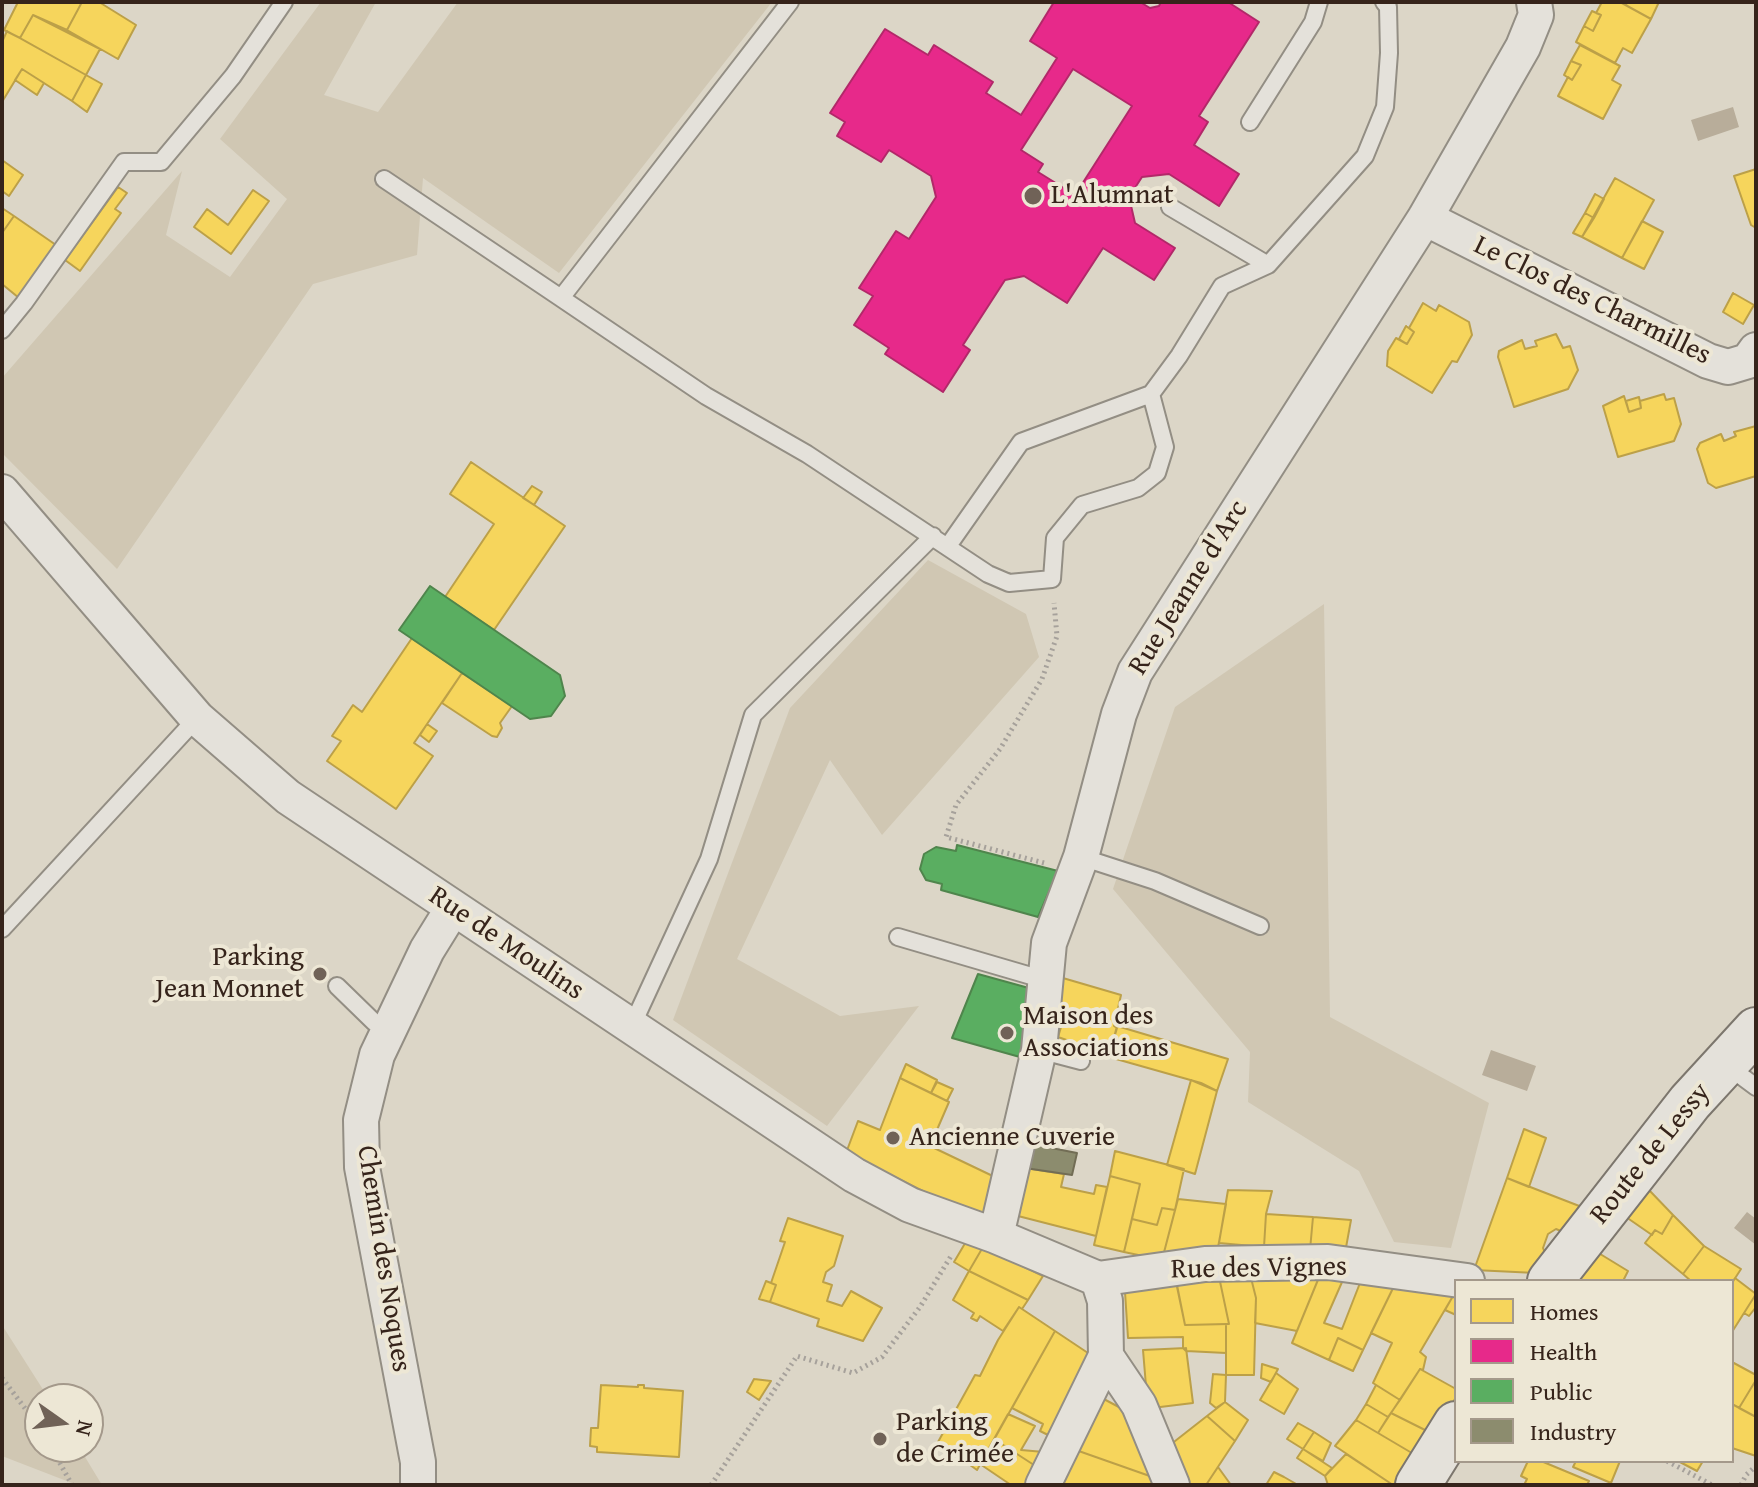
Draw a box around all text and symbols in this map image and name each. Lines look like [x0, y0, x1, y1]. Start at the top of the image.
place label: L'Alumnat [1051, 179, 1174, 213]
marker: L'Alumnat [1022, 185, 1044, 207]
street label: Le Clos des Charmilles [1468, 229, 1716, 373]
street label: Rue Jeanne d'Arc [1122, 495, 1256, 681]
street label: Rue de Moulins [422, 880, 590, 1008]
place label: Parking Jean Monnet [155, 941, 304, 1007]
marker: Parking Jean Monnet [311, 965, 329, 983]
place label: Maison des Associations [1023, 1000, 1169, 1066]
marker: Maison des Associations [998, 1024, 1016, 1042]
street label: Route de Lessy [1584, 1077, 1718, 1231]
place label: Ancienne Cuverie [909, 1121, 1115, 1155]
marker: Ancienne Cuverie [884, 1129, 902, 1147]
street label: Chemin des Noques [349, 1143, 417, 1375]
street label: Rue des Vignes [1171, 1251, 1347, 1287]
legend [1454, 1279, 1734, 1463]
text: Homes [1530, 1294, 1599, 1329]
text: Health [1530, 1334, 1597, 1369]
text: Public [1530, 1374, 1592, 1409]
north arrow [24, 1383, 104, 1463]
place label: Parking de Crimée [896, 1406, 1014, 1472]
text: Industry [1530, 1414, 1617, 1449]
text: N [68, 1417, 103, 1439]
marker: Parking de Crimée [871, 1430, 889, 1448]

